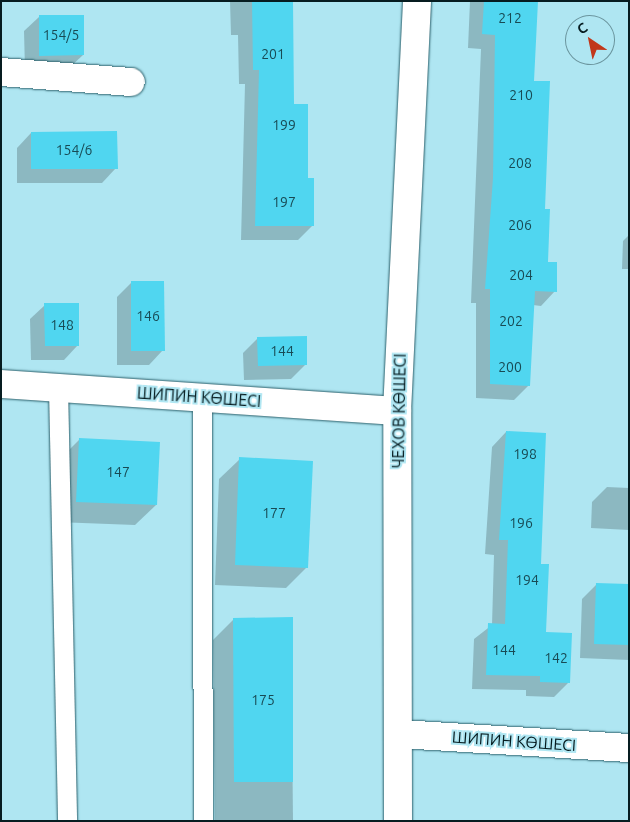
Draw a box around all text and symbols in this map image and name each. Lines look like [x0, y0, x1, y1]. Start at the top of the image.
house number: 212 [498, 10, 522, 26]
north arrow [565, 15, 615, 65]
text: С [574, 19, 590, 38]
house number: 154/5 [43, 27, 79, 43]
house number: 201 [261, 46, 285, 62]
house number: 210 [509, 87, 533, 103]
house number: 199 [272, 117, 296, 133]
house number: 154/6 [56, 142, 92, 158]
house number: 208 [508, 155, 532, 171]
house number: 197 [272, 194, 296, 210]
house number: 206 [508, 217, 532, 233]
house number: 204 [509, 267, 533, 283]
house number: 146 [136, 308, 160, 324]
house number: 202 [499, 313, 523, 329]
house number: 148 [50, 317, 74, 333]
house number: 144 [270, 343, 294, 359]
street label: ЧЕХОВ КӨШЕСІ [388, 353, 410, 469]
house number: 200 [498, 359, 522, 375]
street label: ШИПИН КӨШЕСІ [136, 383, 262, 411]
house number: 198 [513, 446, 537, 462]
house number: 147 [106, 464, 130, 480]
house number: 177 [262, 505, 286, 521]
house number: 196 [509, 515, 533, 531]
house number: 194 [515, 572, 539, 588]
house number: 144 [492, 642, 516, 658]
house number: 142 [544, 650, 568, 666]
house number: 175 [251, 692, 275, 708]
street label: ШИПИН КӨШЕСІ [451, 727, 577, 755]

